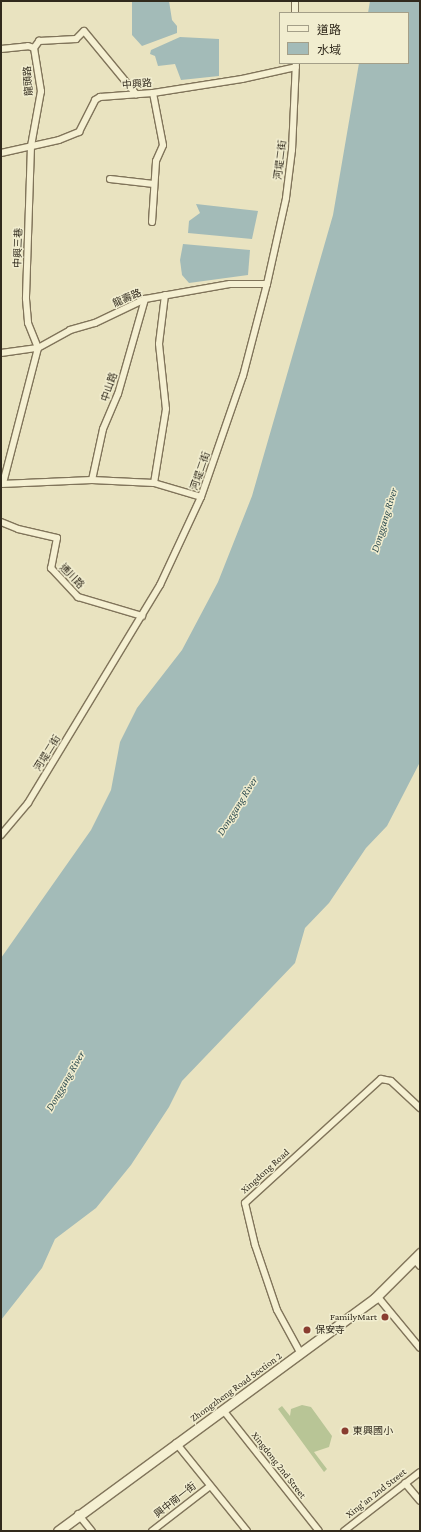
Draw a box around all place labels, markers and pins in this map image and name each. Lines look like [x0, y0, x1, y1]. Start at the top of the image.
place label: FamilyMart [330, 1311, 377, 1323]
marker: FamilyMart [380, 1312, 390, 1322]
place label: 保安寺 [315, 1324, 345, 1336]
marker: 保安寺 [302, 1325, 312, 1335]
place label: 東興國小 [353, 1425, 393, 1437]
marker: 東興國小 [340, 1426, 350, 1436]

